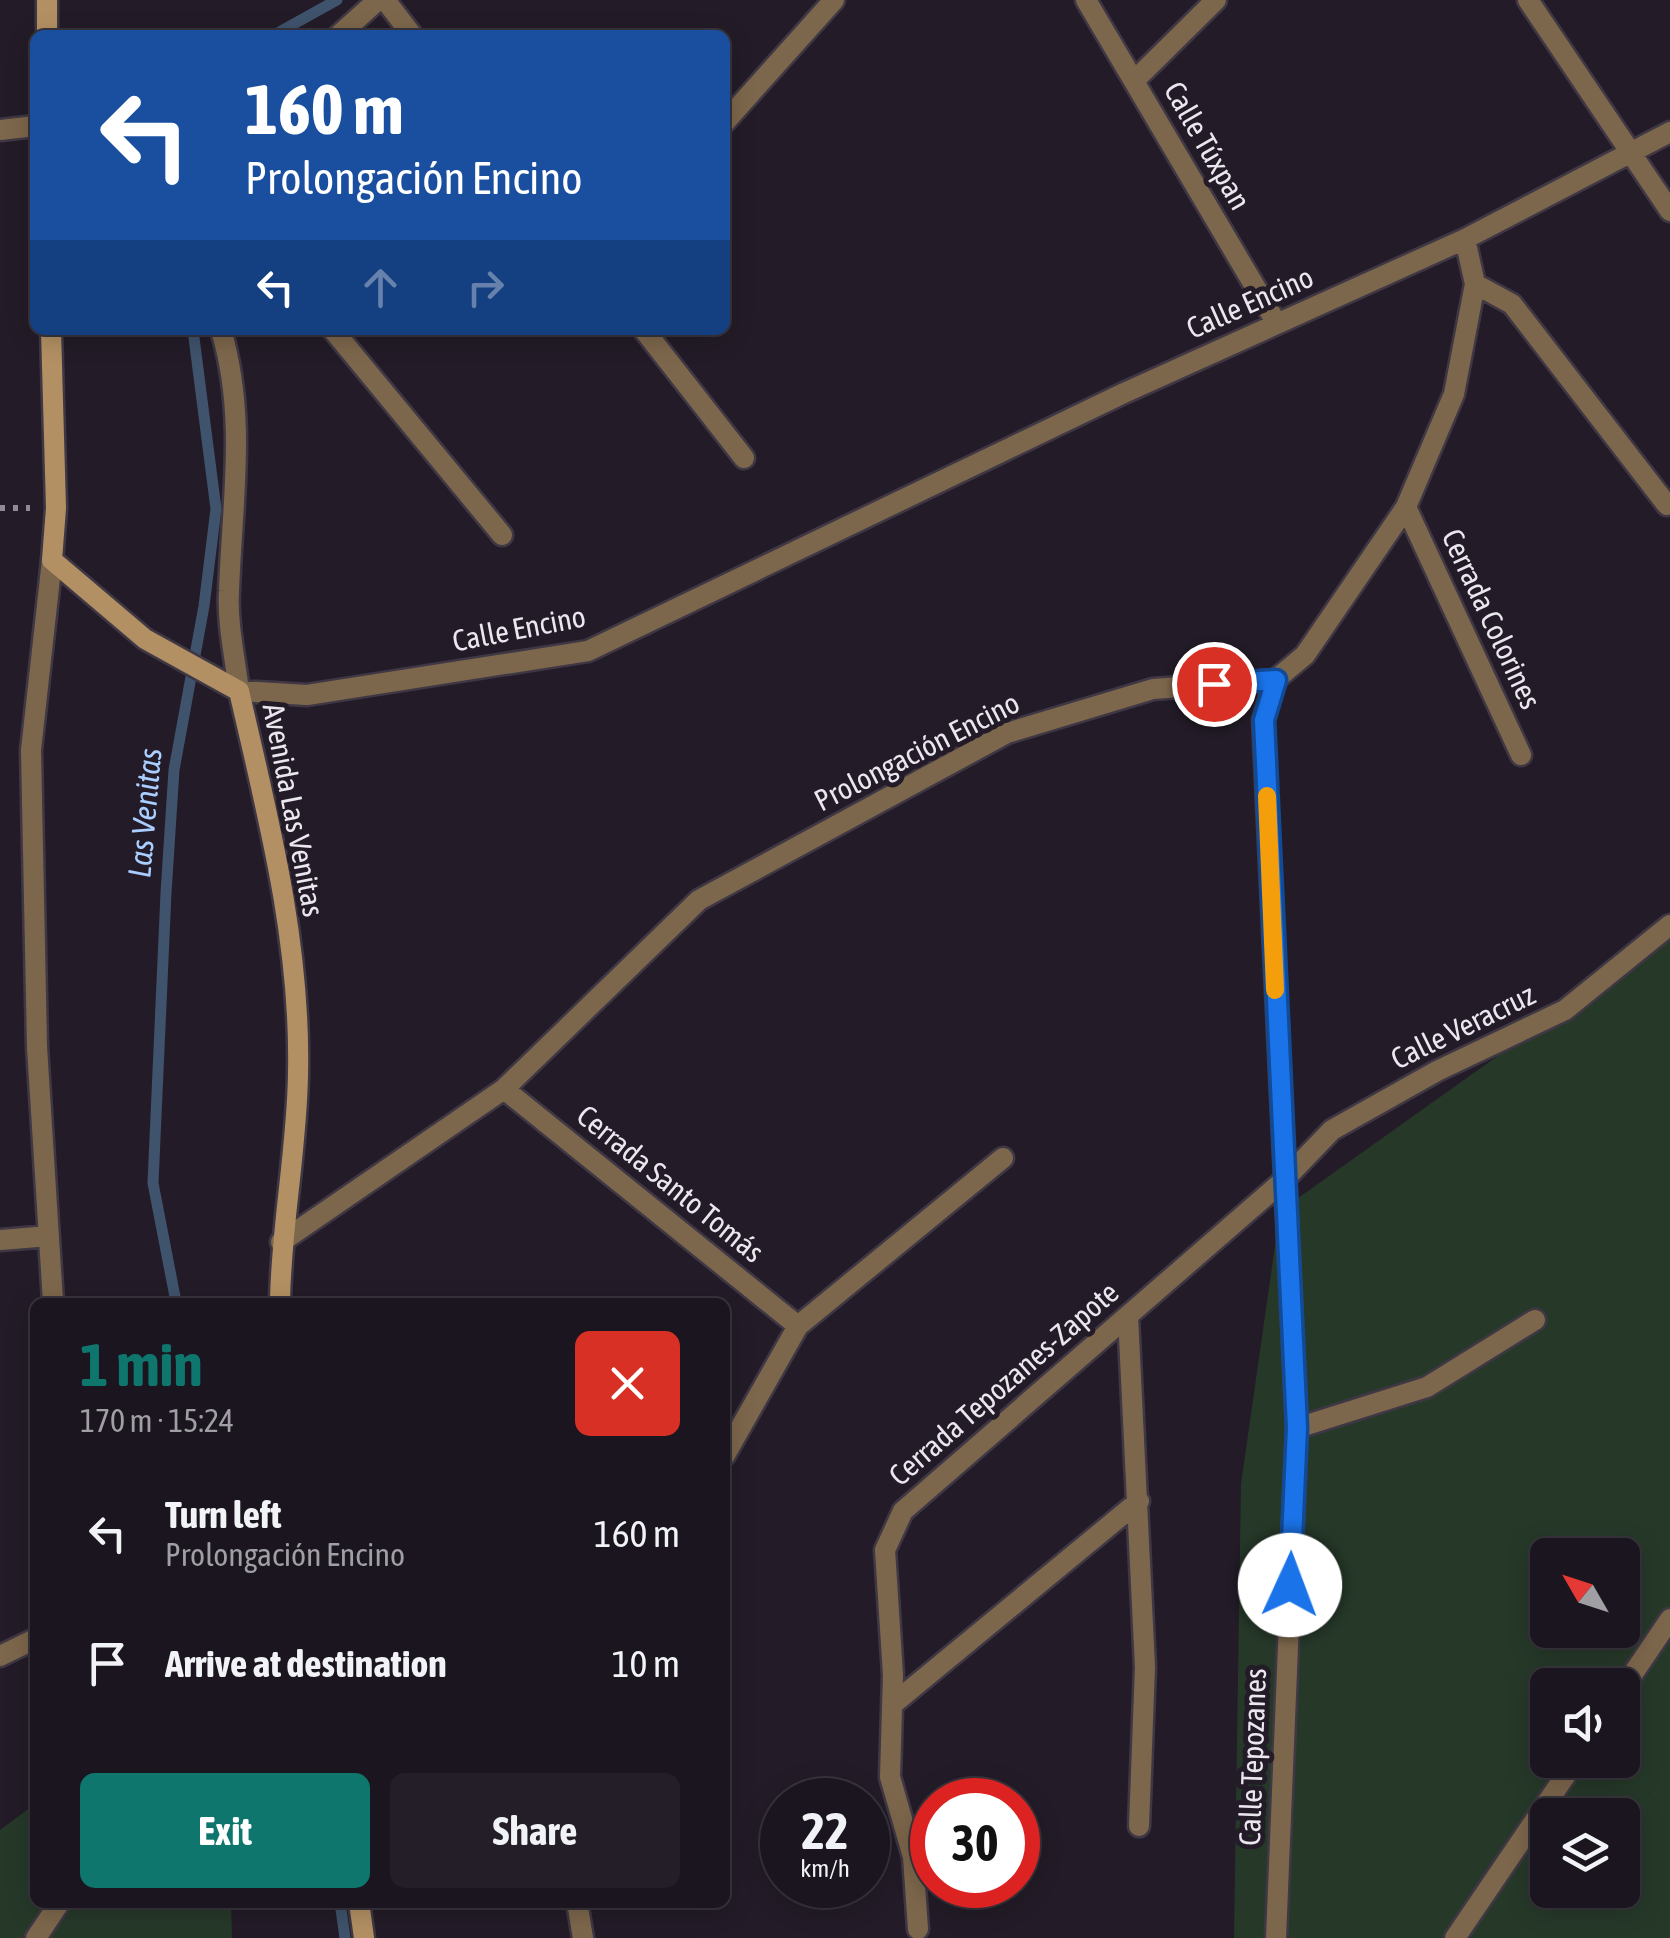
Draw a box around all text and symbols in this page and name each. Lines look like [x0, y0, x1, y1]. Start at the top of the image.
text: 160 m [245, 69, 404, 149]
icon: left [80, 70, 210, 200]
street label: Calle Túxpan [1158, 76, 1258, 215]
text: Prolongación Encino [245, 152, 582, 204]
street label: Calle Encino [1181, 259, 1318, 345]
icon: left [248, 260, 303, 315]
icon: ahead [353, 260, 408, 315]
icon: right [458, 260, 513, 315]
street label: Cerrada Colorines [1435, 523, 1548, 714]
street label: Calle Encino [449, 598, 588, 658]
pin [1172, 642, 1257, 727]
icon: arrive [1187, 657, 1242, 712]
street label: Prolongación Encino [809, 685, 1024, 817]
street label: Avenida Las Venitas [257, 700, 331, 919]
water label: Las Venitas [120, 747, 169, 879]
street label: Calle Veracruz [1385, 977, 1540, 1075]
street label: Cerrada Santo Tomás [571, 1098, 771, 1269]
street label: Cerrada Tepozanes-Zapote [882, 1275, 1125, 1492]
text: 1 min [80, 1330, 203, 1399]
button: close [575, 1331, 680, 1436]
text: 170 m · 15:24 [80, 1402, 234, 1439]
text: Turn left [165, 1493, 281, 1536]
icon: left [80, 1506, 135, 1561]
text: 160 m [594, 1512, 680, 1555]
position arrow [1238, 1533, 1342, 1637]
text: Prolongación Encino [165, 1536, 405, 1573]
north arrow [1530, 1538, 1640, 1648]
map controls [1530, 1538, 1640, 1908]
icon: arrive [80, 1636, 135, 1691]
text: Arrive at destination [165, 1642, 447, 1685]
text: 10 m [612, 1642, 680, 1685]
street label: Calle Tepozanes [1232, 1668, 1272, 1846]
button: sound [1530, 1668, 1640, 1778]
button: Exit [80, 1773, 370, 1888]
button: Share [390, 1773, 680, 1888]
speed limit sign: 30 [910, 1778, 1040, 1908]
button: layers [1530, 1798, 1640, 1908]
text: 22 [801, 1802, 848, 1860]
text: km/h [800, 1854, 850, 1882]

